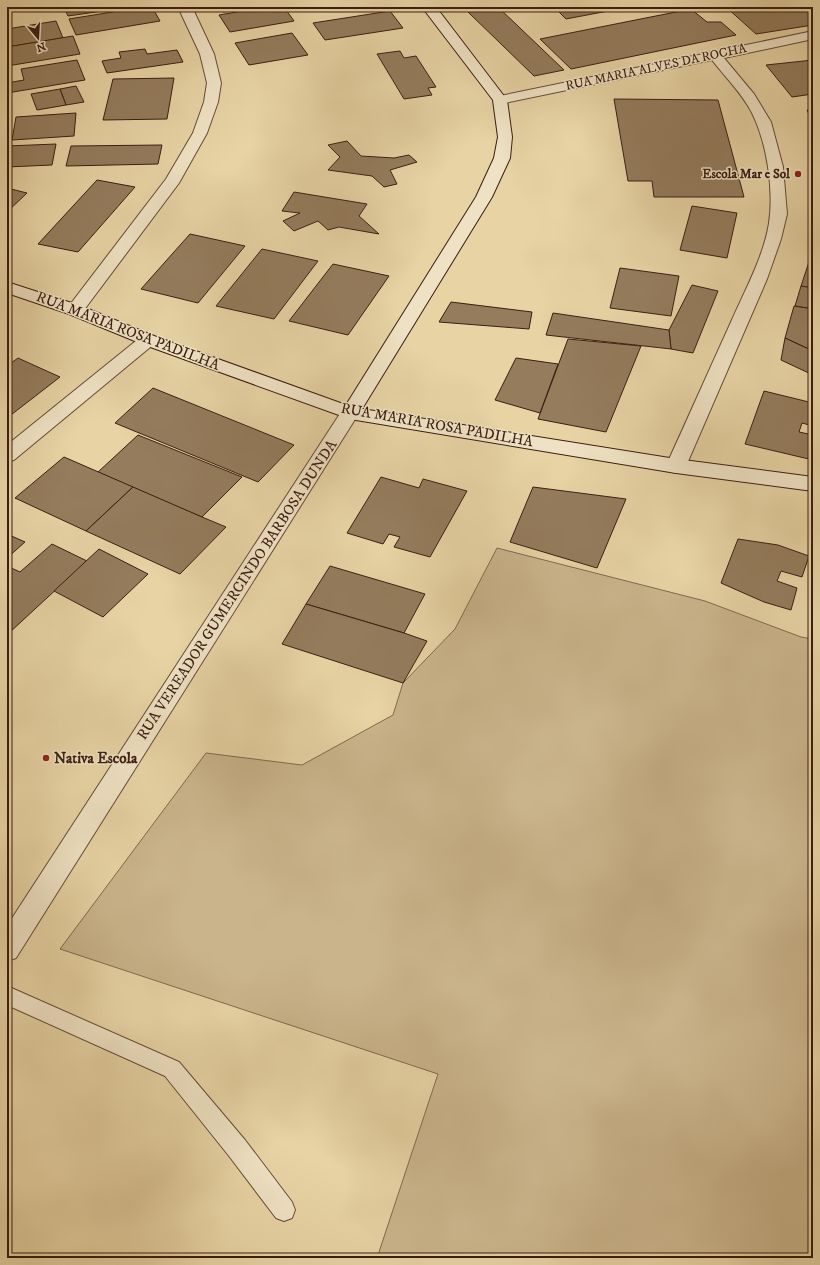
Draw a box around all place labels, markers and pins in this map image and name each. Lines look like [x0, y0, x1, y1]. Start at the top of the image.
place label: Escola Mar e Sol [702, 166, 791, 182]
marker: Escola Mar e Sol [793, 169, 803, 179]
place label: Nativa Escola [54, 749, 138, 768]
marker: Nativa Escola [41, 753, 51, 763]

